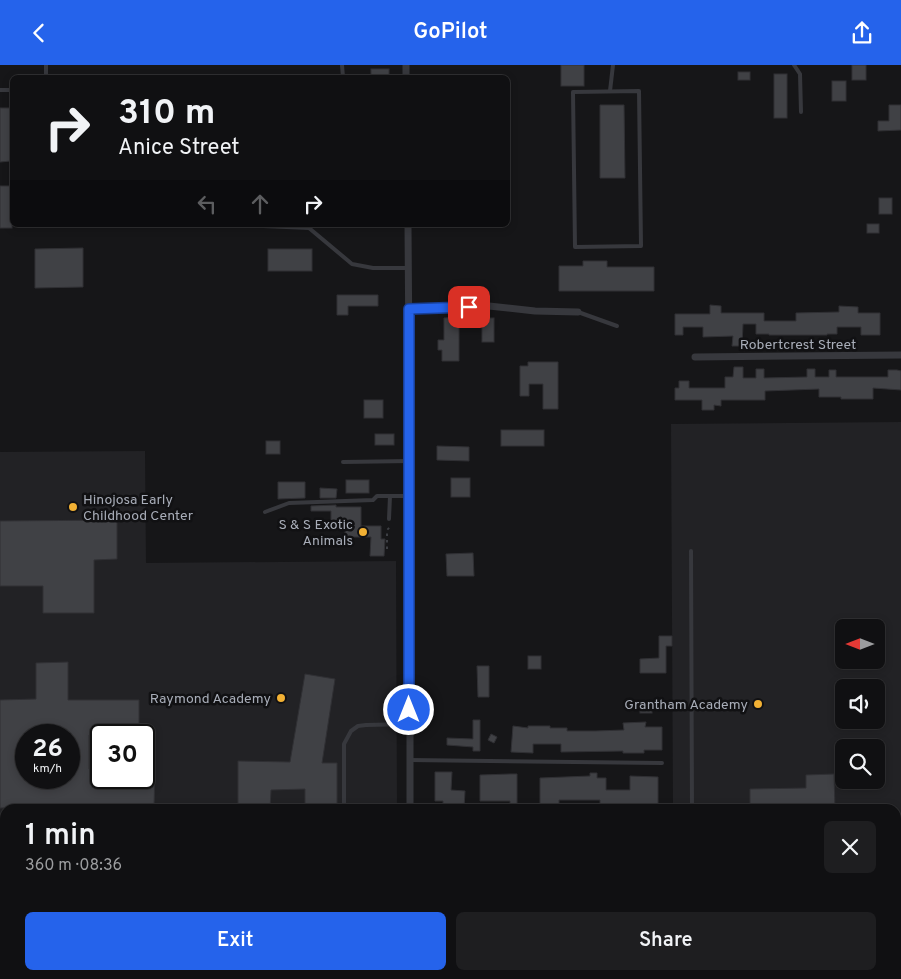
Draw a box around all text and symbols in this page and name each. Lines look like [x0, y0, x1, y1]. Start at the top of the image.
icon: back [25, 19, 53, 47]
text: GoPilot [413, 19, 488, 46]
icon: share [848, 19, 876, 47]
text: 310 m [118, 92, 215, 136]
icon: right [35, 95, 100, 160]
text: Anice Street [118, 135, 240, 162]
icon: left [193, 190, 221, 218]
icon: ahead [246, 190, 274, 218]
icon: right [299, 190, 327, 218]
pin [448, 286, 490, 328]
icon: arrive [455, 293, 483, 321]
street label: Robertcrest Street [740, 337, 856, 354]
place label: Hinojosa Early Childhood Center [83, 492, 194, 525]
marker: Hinojosa Early Childhood Center [67, 501, 79, 513]
place label: S & S Exotic Animals [278, 517, 353, 550]
marker: S & S Exotic Animals [357, 526, 369, 538]
north arrow [835, 619, 885, 669]
map controls [835, 619, 885, 789]
button: sound [835, 679, 885, 729]
position arrow [382, 683, 434, 735]
place label: Raymond Academy [150, 691, 271, 708]
marker: Raymond Academy [275, 692, 287, 704]
place label: Grantham Academy [624, 697, 748, 714]
marker: Grantham Academy [752, 698, 764, 710]
speed limit sign: 30 [90, 724, 155, 789]
text: 26 [32, 734, 63, 766]
button: search [835, 739, 885, 789]
text: km/h [33, 761, 62, 777]
text: 1 min [25, 818, 96, 855]
button: close [824, 821, 876, 873]
text: 360 m · 08:36 [25, 856, 122, 876]
button: Exit [25, 912, 446, 970]
button: Share [456, 912, 876, 970]

